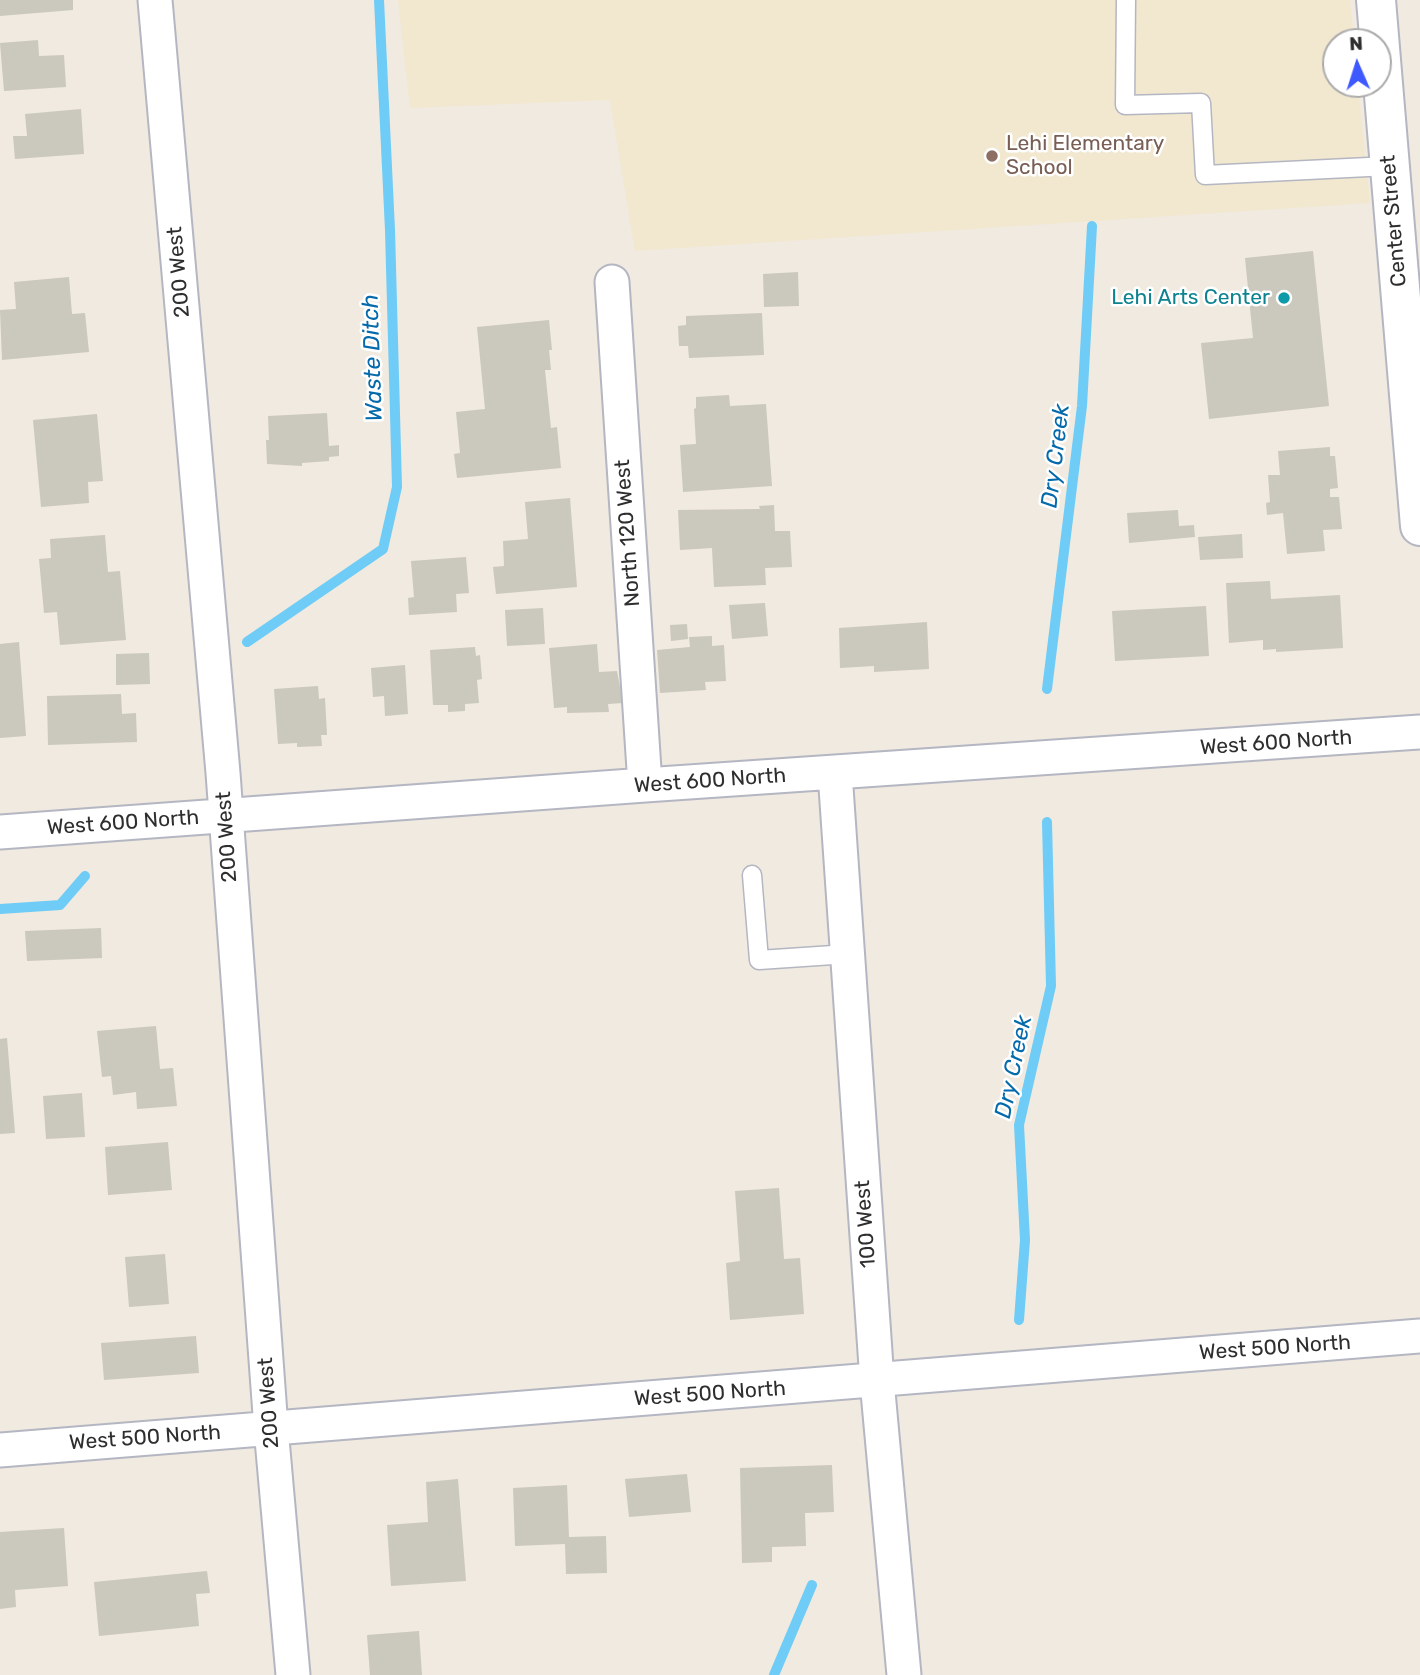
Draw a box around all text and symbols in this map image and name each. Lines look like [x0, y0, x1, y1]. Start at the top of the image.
north arrow [1322, 28, 1392, 98]
text: N [1349, 32, 1363, 55]
place label: Lehi Elementary School [1006, 131, 1164, 181]
marker: Lehi Elementary School [984, 148, 1000, 164]
street label: Center Street [1376, 154, 1412, 288]
street label: 200 West [162, 225, 196, 319]
place label: Lehi Arts Center [1111, 285, 1270, 311]
marker: Lehi Arts Center [1276, 290, 1292, 306]
water label: Waste Ditch [357, 294, 389, 422]
water label: Dry Creek [1036, 402, 1076, 510]
street label: North 120 West [610, 458, 646, 608]
street label: West 600 North [1199, 725, 1353, 761]
street label: West 600 North [633, 763, 787, 799]
street label: 200 West [211, 791, 243, 883]
street label: West 600 North [46, 805, 200, 841]
water label: Dry Creek [990, 1013, 1038, 1121]
street label: 100 West [850, 1179, 882, 1269]
street label: West 500 North [1198, 1330, 1352, 1366]
street label: 200 West [253, 1357, 285, 1449]
street label: West 500 North [633, 1376, 787, 1412]
street label: West 500 North [68, 1420, 222, 1456]

